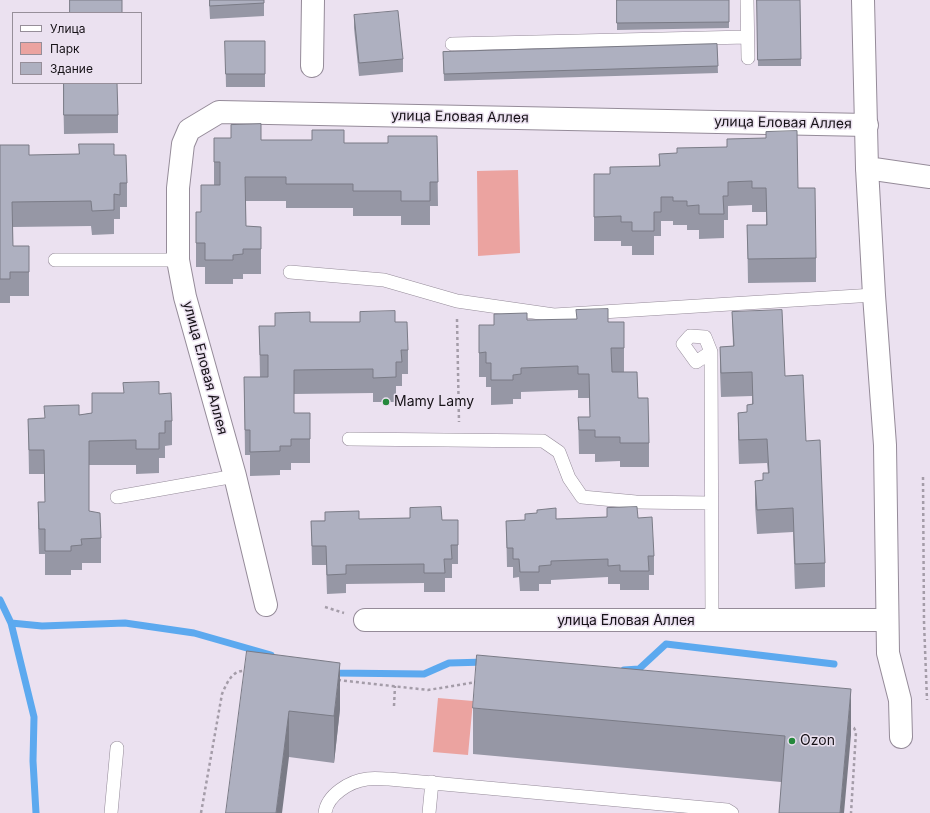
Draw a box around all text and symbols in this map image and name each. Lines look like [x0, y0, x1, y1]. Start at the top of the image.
legend [12, 12, 142, 84]
text: Улица [50, 21, 85, 36]
text: Парк [50, 41, 80, 56]
text: Здание [50, 61, 93, 76]
street label: улица Еловая Аллея [391, 107, 529, 127]
street label: улица Еловая Аллея [714, 113, 852, 133]
street label: улица Еловая Аллея [179, 299, 231, 437]
place label: Mamy Lamy [394, 394, 474, 410]
marker: Mamy Lamy [381, 397, 391, 407]
street label: улица Еловая Аллея [557, 613, 695, 629]
place label: Ozon [800, 733, 835, 749]
marker: Ozon [787, 736, 797, 746]

